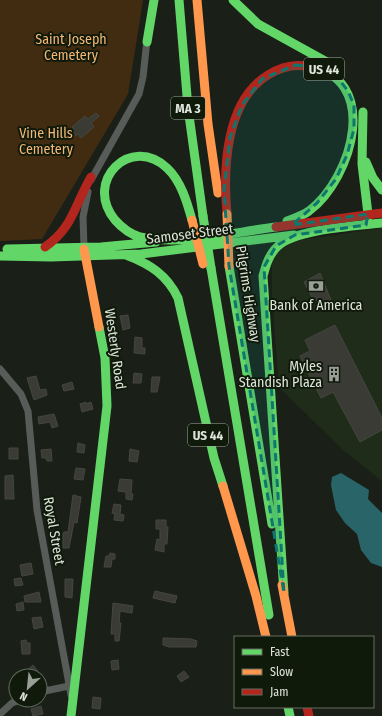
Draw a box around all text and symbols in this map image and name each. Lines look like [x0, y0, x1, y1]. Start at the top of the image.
park label: Saint Joseph Cemetery [35, 31, 107, 64]
road number: US 44 [304, 58, 344, 80]
road number: MA 3 [171, 97, 205, 119]
park label: Vine Hills Cemetery [19, 125, 74, 158]
street label: Samoset Street [146, 220, 235, 248]
street label: Pilgrims Highway [232, 245, 264, 344]
bank icon: Bank of America [307, 277, 325, 295]
place label: Bank of America [270, 297, 363, 314]
street label: Westerly Road [101, 307, 129, 391]
place label: Myles Standish Plaza [239, 358, 322, 391]
building icon: Myles Standish Plaza [325, 365, 343, 383]
road number: US 44 [188, 424, 228, 446]
street label: Royal Street [40, 496, 68, 567]
legend [234, 636, 374, 708]
text: Fast [270, 645, 289, 659]
text: Slow [270, 665, 293, 679]
north arrow [8, 668, 48, 708]
text: Jam [270, 685, 288, 699]
text: N [18, 689, 30, 704]

